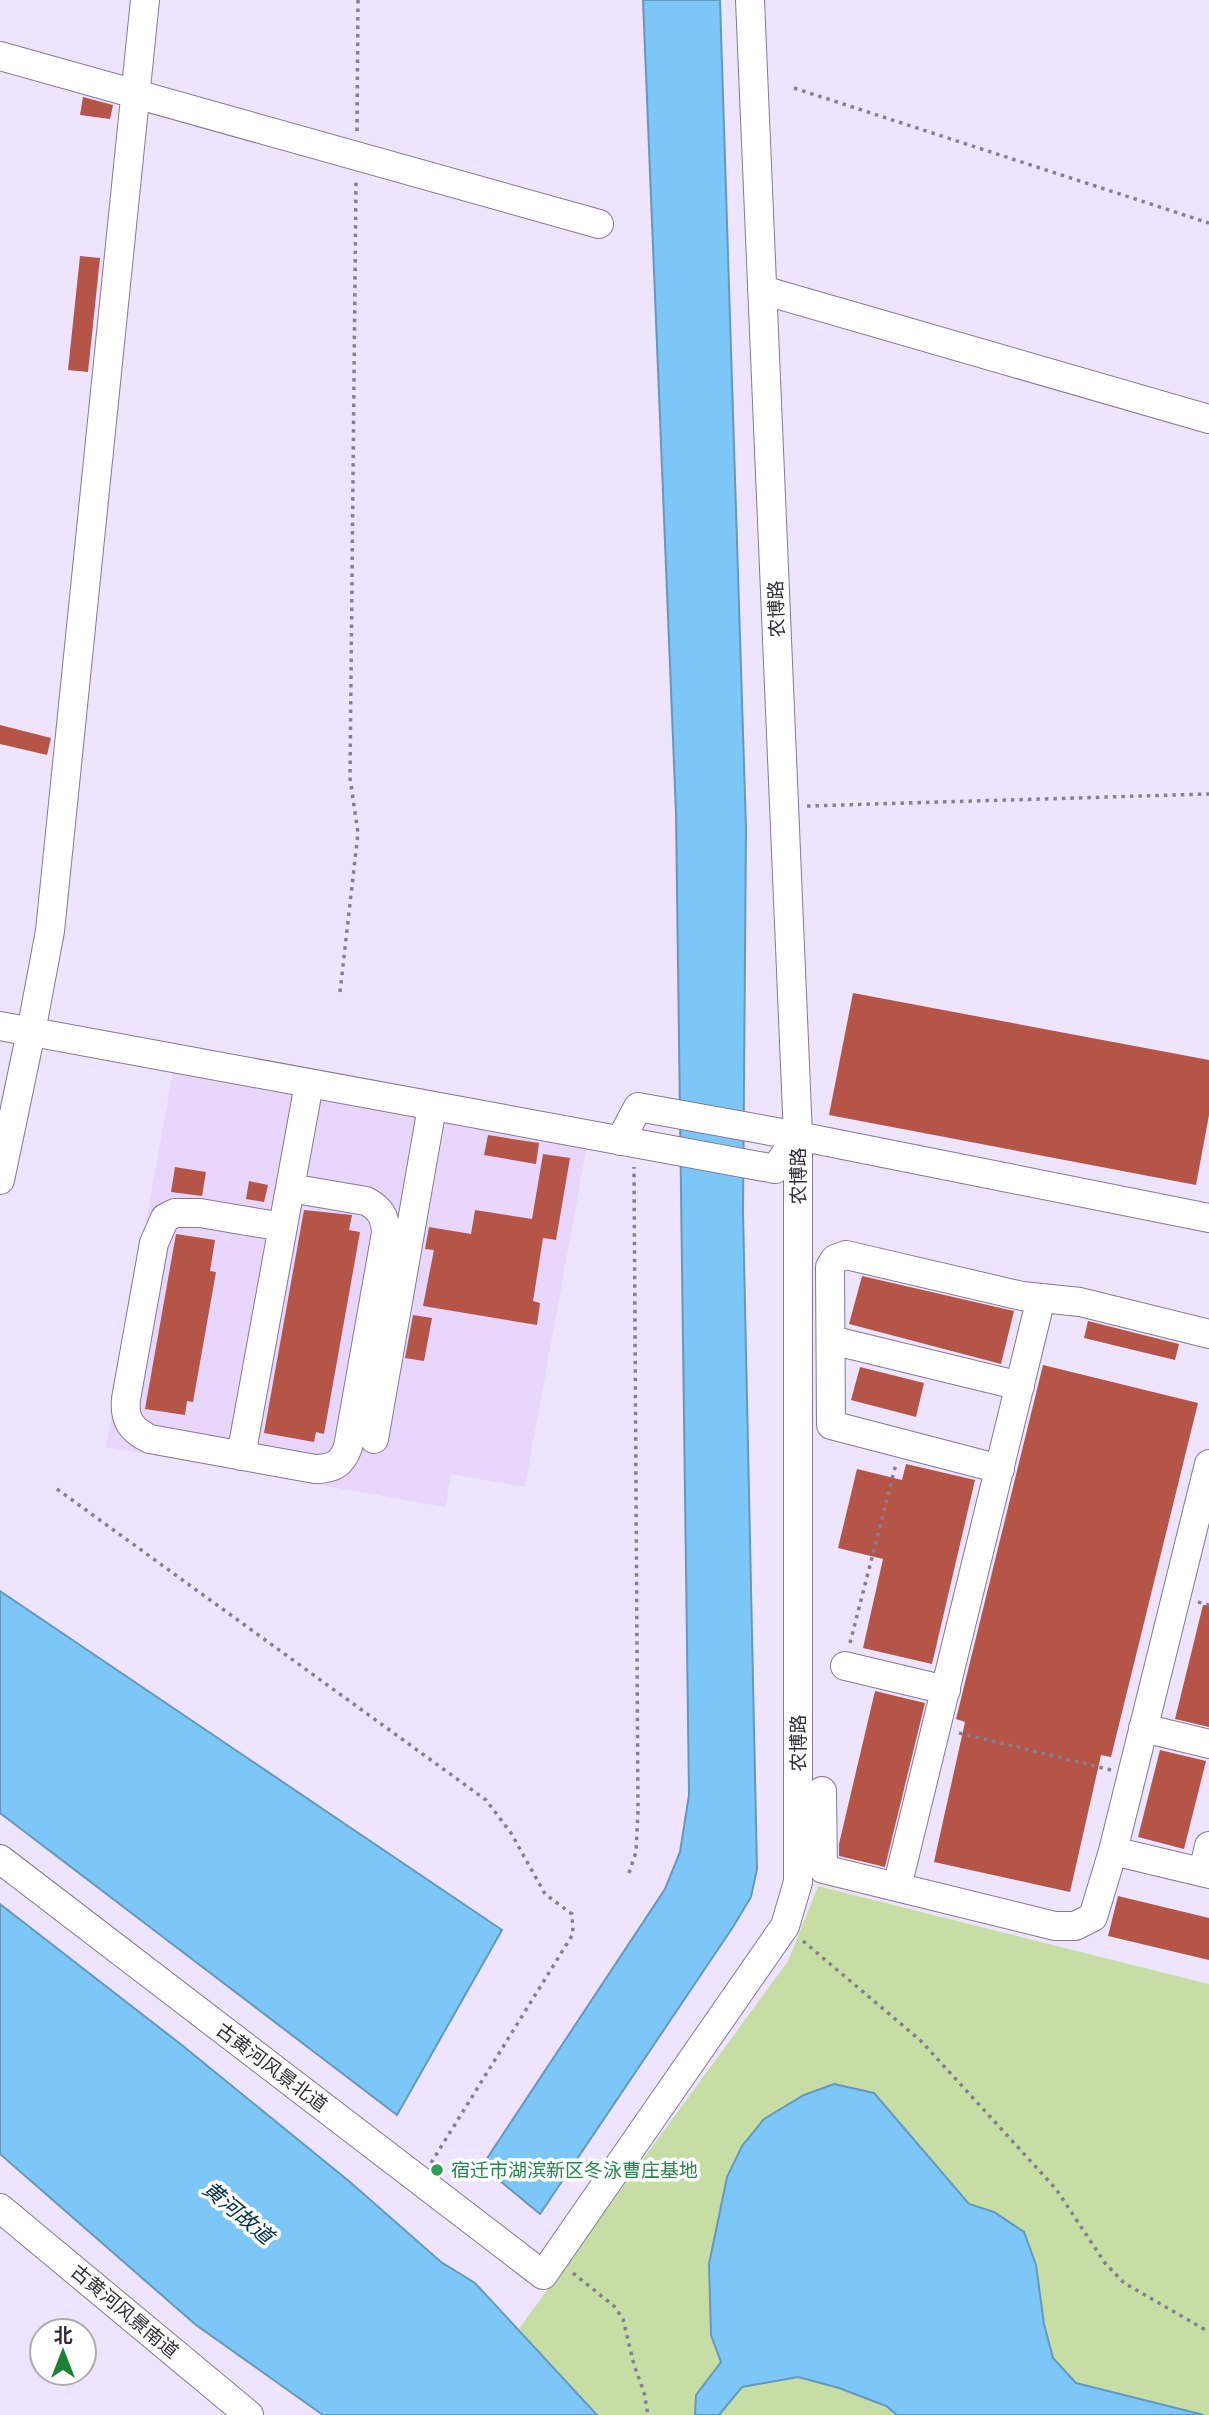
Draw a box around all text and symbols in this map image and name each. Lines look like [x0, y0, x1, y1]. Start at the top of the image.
street label: 农博路 [762, 580, 790, 638]
street label: 农博路 [785, 1147, 811, 1205]
street label: 农博路 [785, 1714, 811, 1772]
street label: 古黄河风景北道 [211, 2017, 333, 2117]
place label: 宿迁市湖滨新区冬泳曹庄基地 [451, 2157, 698, 2183]
marker: 宿迁市湖滨新区冬泳曹庄基地 [429, 2162, 445, 2178]
water label: 黄河故道 [197, 2175, 282, 2252]
street label: 古黄河风景南道 [66, 2258, 184, 2364]
north arrow [28, 2317, 98, 2387]
text: 北 [53, 2322, 73, 2348]

